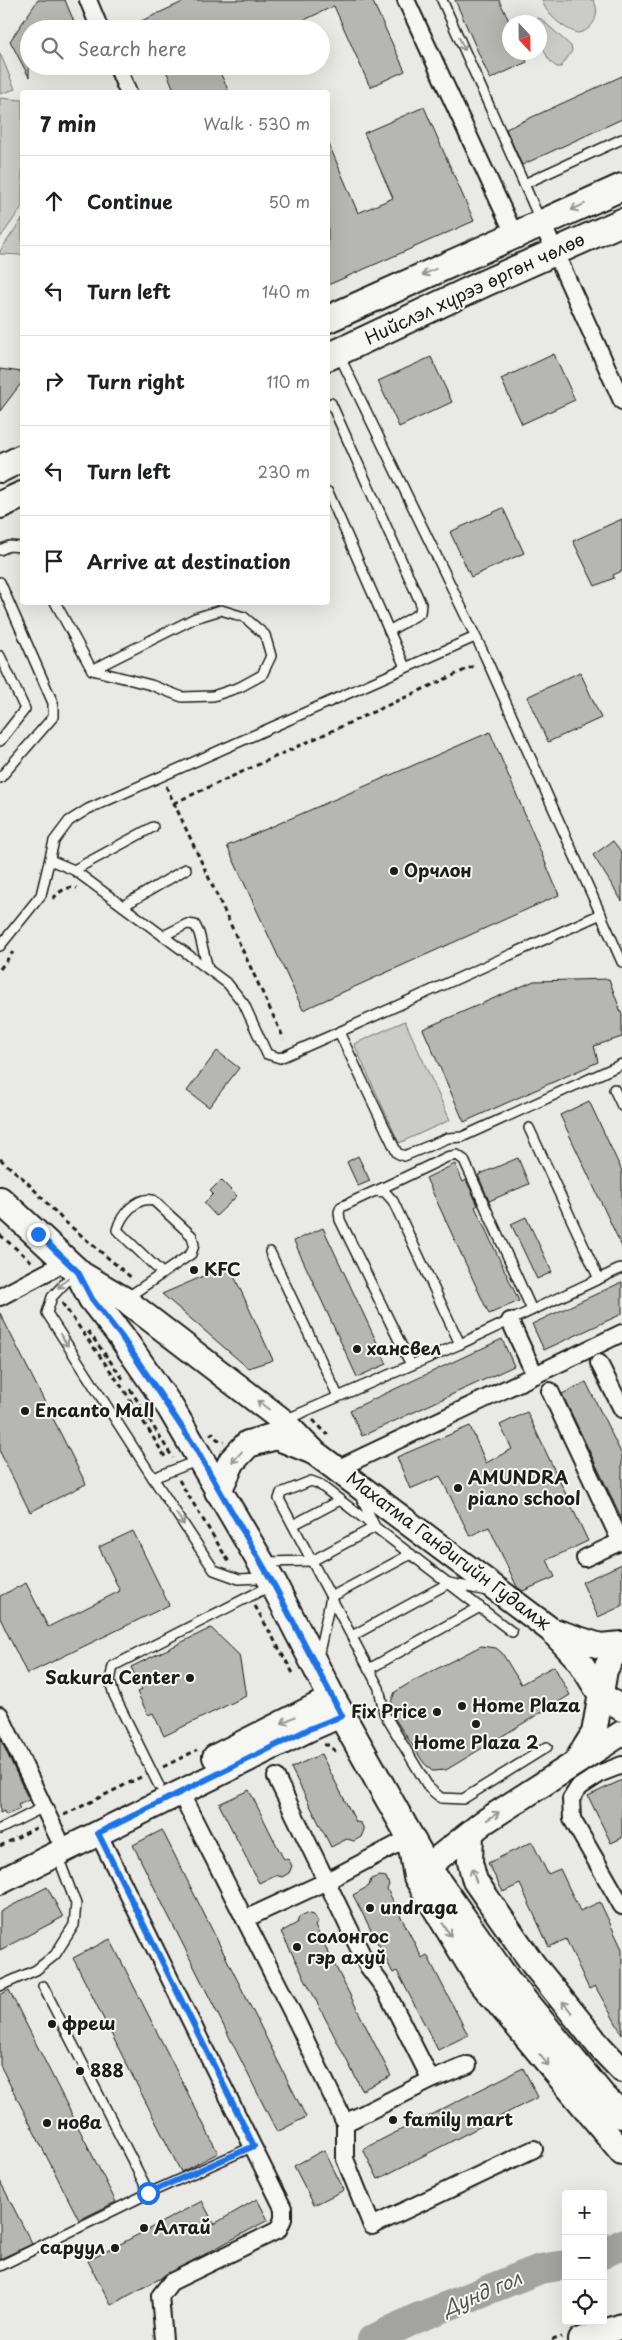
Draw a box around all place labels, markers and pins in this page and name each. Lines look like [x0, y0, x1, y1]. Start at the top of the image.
place label: Орчлон [404, 856, 472, 883]
marker: Орчлон [388, 865, 400, 877]
place label: KFC [204, 1255, 241, 1282]
marker: KFC [188, 1264, 200, 1276]
place label: хансвел [367, 1334, 441, 1361]
marker: хансвел [351, 1343, 363, 1355]
place label: Encanto Mall [35, 1396, 154, 1423]
marker: Encanto Mall [19, 1405, 31, 1417]
place label: AMUNDRA piano school [468, 1463, 580, 1511]
marker: AMUNDRA piano school [452, 1482, 464, 1494]
place label: Sakura Center [45, 1663, 181, 1690]
marker: Sakura Center [184, 1672, 196, 1684]
place label: Home Plaza [472, 1691, 581, 1718]
place label: Fix Price [351, 1697, 427, 1724]
marker: Home Plaza [456, 1700, 468, 1712]
marker: Fix Price [431, 1706, 443, 1718]
marker: Home Plaza 2 [470, 1718, 482, 1730]
place label: Home Plaza 2 [413, 1728, 539, 1755]
place label: undraga [380, 1893, 458, 1920]
marker: undraga [364, 1902, 376, 1914]
place label: солонгос гэр ахуй [307, 1922, 389, 1970]
marker: солонгос гэр ахуй [291, 1941, 303, 1953]
place label: фреш [62, 2009, 115, 2036]
marker: фреш [46, 2018, 58, 2030]
place label: 888 [90, 2056, 124, 2083]
marker: 888 [74, 2065, 86, 2077]
place label: family mart [403, 2105, 513, 2132]
place label: нова [57, 2108, 102, 2135]
marker: family mart [387, 2114, 399, 2126]
marker: нова [41, 2117, 53, 2129]
place label: Алтай [154, 2213, 211, 2240]
marker: Алтай [138, 2222, 150, 2234]
place label: саруул [40, 2233, 105, 2260]
marker: саруул [109, 2242, 121, 2254]

